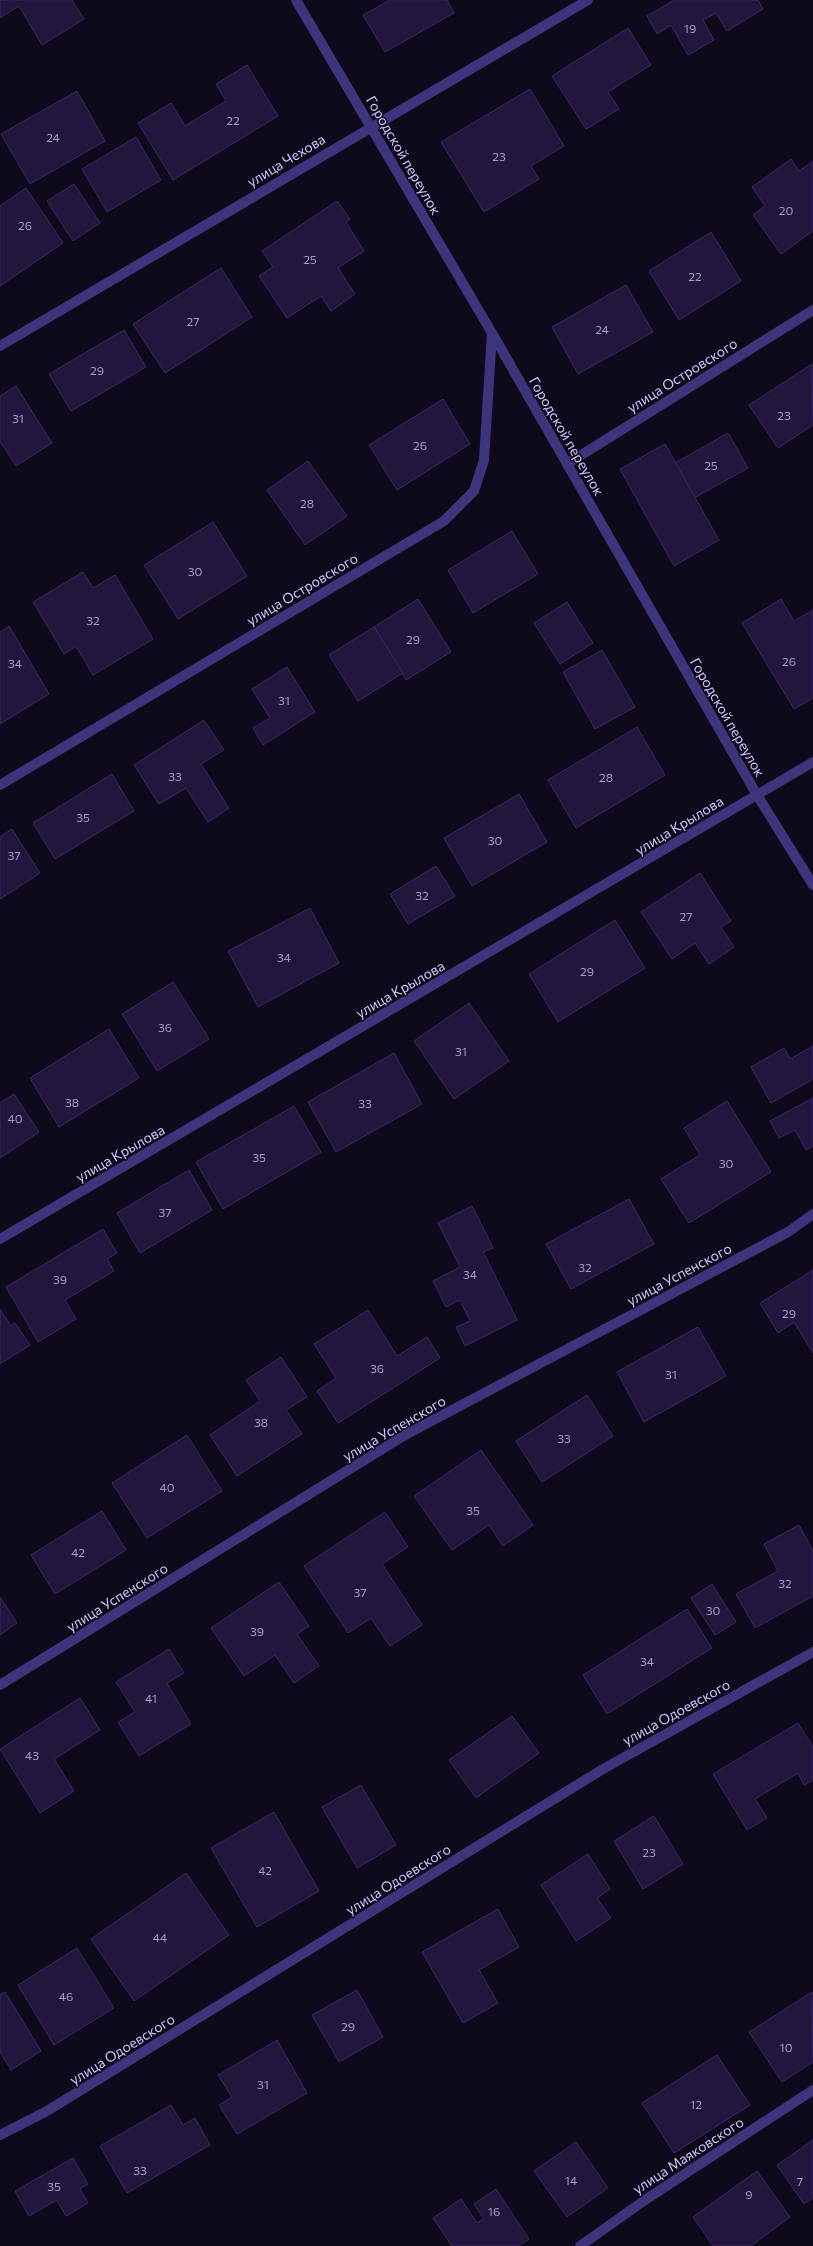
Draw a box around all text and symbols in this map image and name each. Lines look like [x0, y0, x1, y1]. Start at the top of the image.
house number: 19 [684, 21, 696, 35]
street label: Городской переулок [363, 93, 445, 218]
house number: 22 [226, 113, 240, 127]
house number: 24 [46, 130, 60, 144]
street label: улица Чехова [244, 130, 328, 190]
house number: 23 [492, 149, 506, 163]
house number: 20 [779, 203, 793, 217]
house number: 26 [18, 218, 32, 232]
house number: 25 [303, 252, 317, 266]
house number: 22 [688, 269, 702, 283]
house number: 27 [187, 314, 199, 328]
house number: 24 [595, 322, 609, 336]
street label: улица Островского [624, 334, 740, 416]
house number: 29 [90, 363, 104, 377]
street label: Городской переулок [526, 374, 608, 499]
house number: 23 [777, 408, 791, 422]
house number: 31 [12, 411, 24, 425]
house number: 26 [413, 438, 427, 452]
house number: 25 [704, 458, 718, 472]
house number: 28 [300, 496, 314, 510]
street label: улица Островского [243, 549, 361, 629]
house number: 30 [188, 564, 203, 578]
house number: 32 [86, 613, 100, 627]
house number: 29 [406, 632, 420, 646]
house number: 26 [782, 654, 796, 668]
street label: Городской переулок [687, 655, 769, 780]
house number: 34 [8, 656, 22, 670]
house number: 31 [278, 693, 290, 707]
house number: 33 [168, 769, 182, 783]
house number: 28 [599, 770, 613, 784]
street label: улица Крылова [632, 792, 726, 858]
house number: 35 [76, 810, 90, 824]
house number: 30 [488, 833, 503, 847]
house number: 37 [7, 848, 21, 862]
house number: 32 [415, 888, 429, 902]
house number: 27 [680, 909, 692, 923]
house number: 34 [277, 950, 291, 964]
street label: улица Крылова [353, 957, 447, 1021]
house number: 29 [580, 964, 594, 978]
house number: 36 [158, 1020, 172, 1034]
house number: 31 [455, 1044, 467, 1058]
house number: 38 [65, 1095, 79, 1109]
house number: 33 [358, 1096, 372, 1110]
house number: 40 [7, 1111, 23, 1125]
street label: улица Крылова [73, 1121, 167, 1185]
house number: 35 [252, 1150, 266, 1164]
house number: 30 [719, 1156, 734, 1170]
house number: 37 [158, 1205, 172, 1219]
street label: улица Успенского [624, 1239, 734, 1309]
house number: 32 [578, 1260, 592, 1274]
house number: 34 [463, 1267, 477, 1281]
house number: 39 [53, 1272, 67, 1286]
house number: 29 [782, 1306, 796, 1320]
house number: 36 [370, 1361, 384, 1375]
house number: 31 [665, 1367, 677, 1381]
street label: улица Успенского [339, 1392, 449, 1464]
house number: 38 [254, 1415, 268, 1429]
house number: 33 [557, 1431, 571, 1445]
house number: 40 [159, 1480, 175, 1494]
house number: 35 [466, 1503, 480, 1517]
house number: 42 [71, 1545, 85, 1559]
street label: улица Успенского [63, 1559, 171, 1635]
house number: 32 [778, 1576, 792, 1590]
house number: 37 [353, 1585, 367, 1599]
house number: 30 [706, 1603, 721, 1617]
house number: 39 [250, 1624, 264, 1638]
house number: 34 [640, 1654, 654, 1668]
street label: улица Одоевского [619, 1675, 733, 1749]
house number: 41 [145, 1691, 157, 1705]
house number: 43 [25, 1748, 39, 1762]
street label: улица Одоевского [342, 1840, 454, 1918]
house number: 23 [642, 1845, 656, 1859]
house number: 42 [258, 1863, 272, 1877]
house number: 44 [153, 1930, 167, 1944]
house number: 46 [59, 1989, 73, 2003]
street label: улица Одоевского [66, 2010, 178, 2088]
house number: 29 [341, 2019, 355, 2033]
house number: 10 [780, 2040, 793, 2054]
house number: 31 [257, 2077, 269, 2091]
house number: 12 [690, 2097, 702, 2111]
street label: улица Маяковского [629, 2113, 747, 2197]
house number: 33 [133, 2163, 147, 2177]
house number: 14 [565, 2173, 577, 2187]
house number: 7 [797, 2174, 803, 2188]
house number: 35 [47, 2179, 61, 2193]
house number: 9 [745, 2187, 753, 2201]
house number: 16 [488, 2204, 500, 2218]

